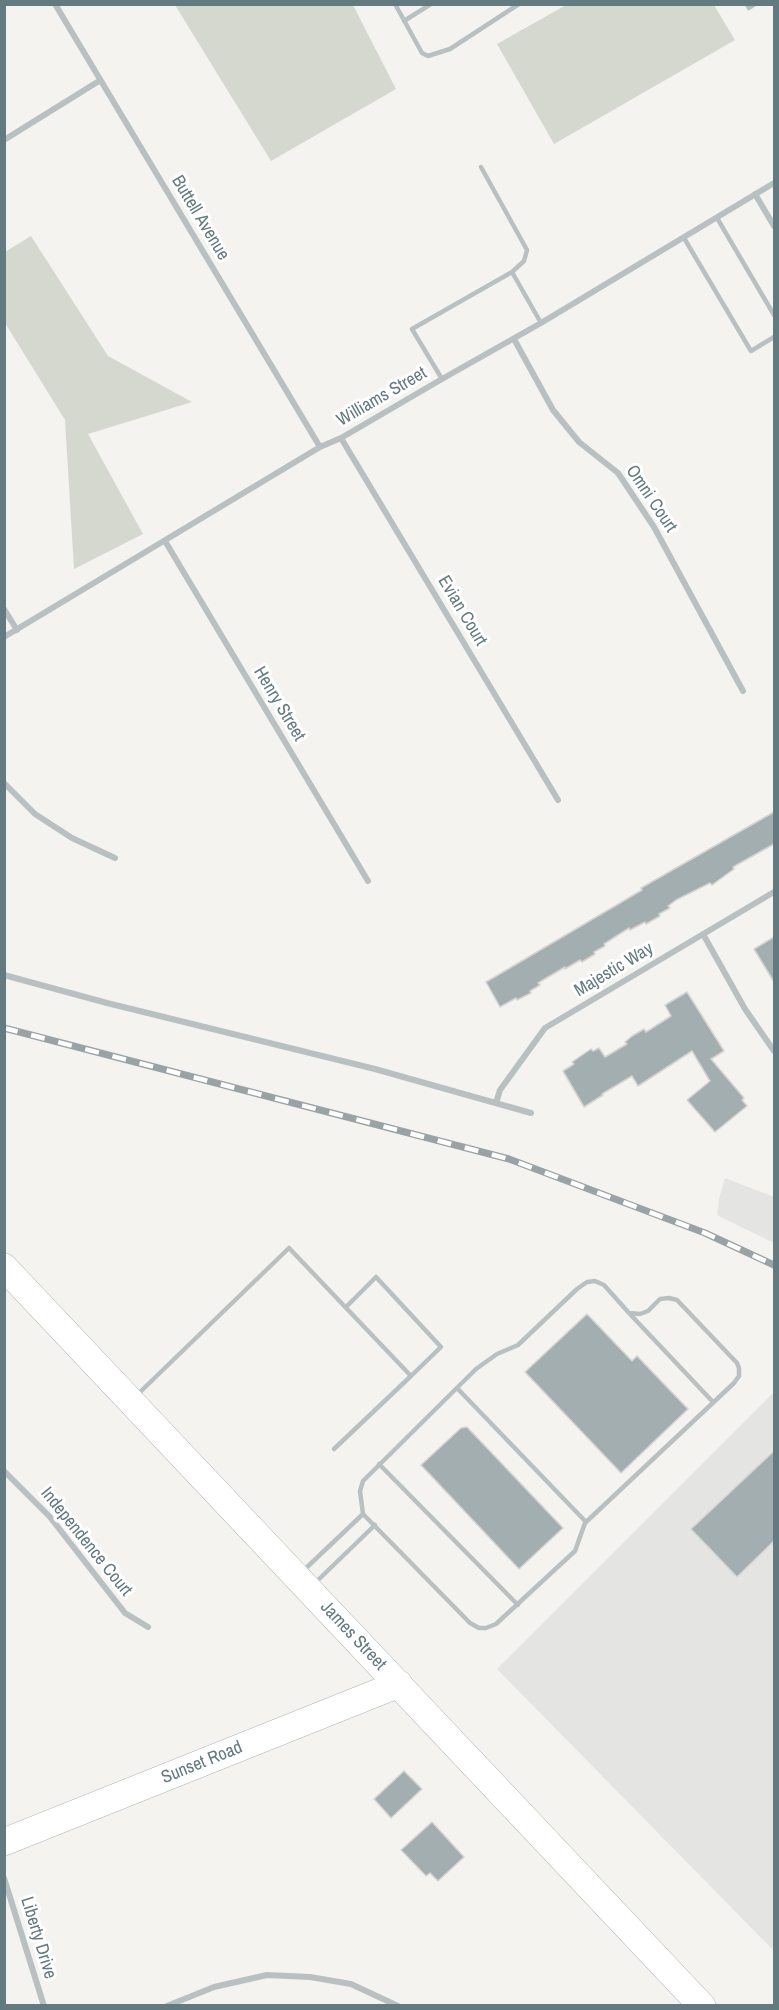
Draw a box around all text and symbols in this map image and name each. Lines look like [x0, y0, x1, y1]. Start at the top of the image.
street label: Buttell Avenue [166, 172, 234, 264]
street label: Williams Street [333, 363, 431, 431]
street label: Omni Court [621, 461, 681, 537]
street label: Evian Court [433, 572, 491, 650]
street label: Henry Street [248, 663, 310, 745]
street label: Majestic Way [571, 938, 657, 1002]
street label: Independence Court [36, 1483, 136, 1601]
street label: James Street [315, 1597, 391, 1675]
street label: Sunset Road [158, 1737, 246, 1789]
street label: Liberty Drive [15, 1894, 61, 1982]

